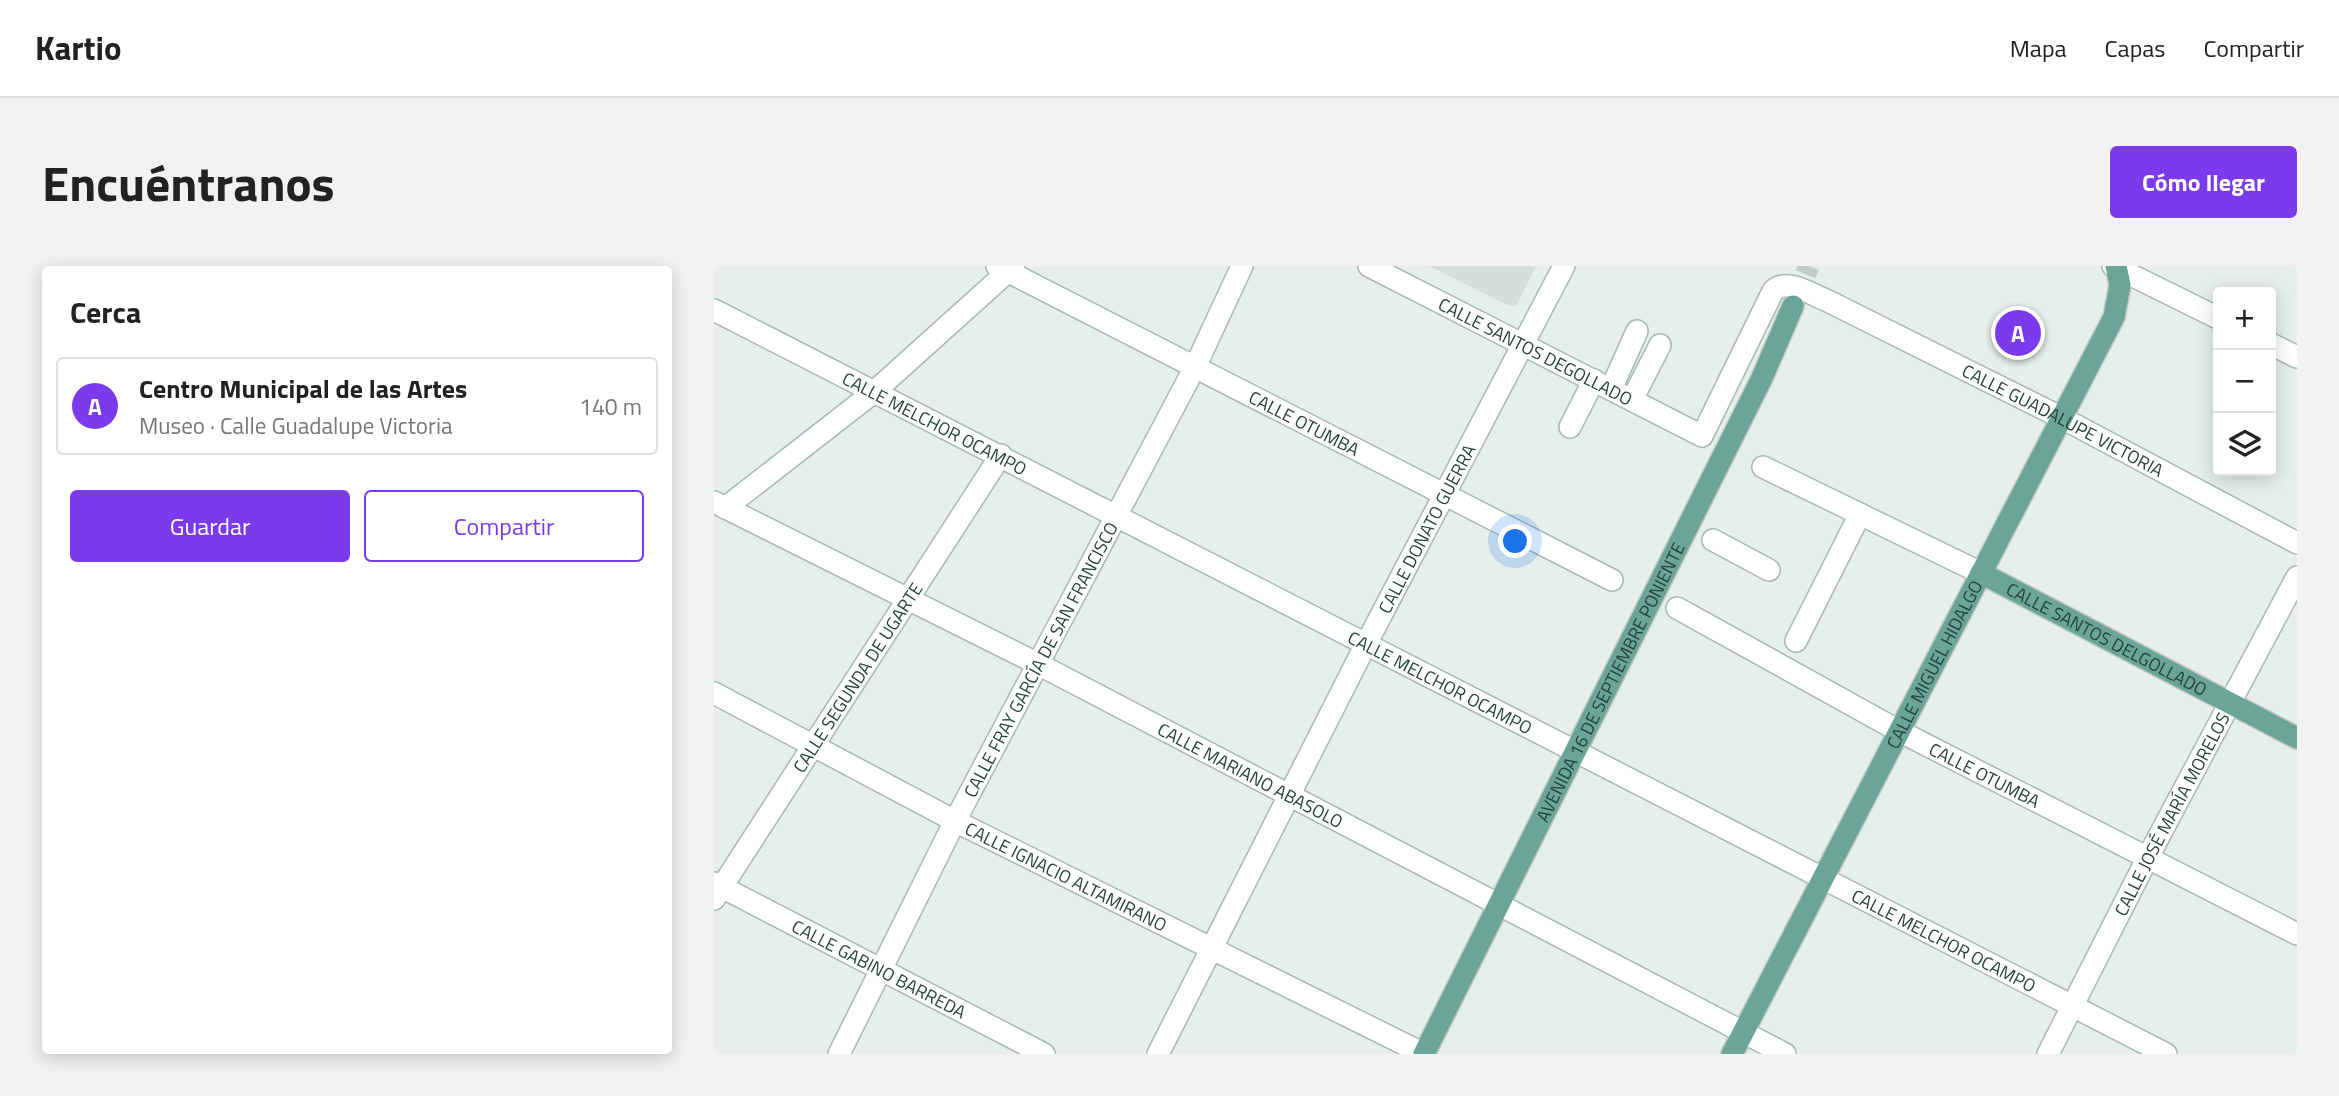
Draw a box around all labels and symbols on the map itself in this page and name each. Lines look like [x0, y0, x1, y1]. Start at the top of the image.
street label: CALLE SANTOS DEGOLLADO [1434, 290, 1637, 412]
pin: A [1995, 307, 2041, 359]
street label: CALLE GUADALUPE VICTORIA [1958, 357, 2169, 483]
street label: CALLE MELCHOR OCAMPO [838, 365, 1032, 482]
street label: CALLE OTUMBA [1244, 383, 1365, 463]
street label: CALLE DONATO GUERRA [1371, 439, 1482, 618]
street label: CALLE FRAY GARCÍA DE SAN FRANCISCO [956, 517, 1124, 802]
your location [1498, 524, 1532, 558]
street label: AVENIDA 16 DE SEPTIEMBRE PONIENTE [1529, 537, 1691, 826]
street label: CALLE MIGUEL HIDALGO [1879, 575, 1989, 753]
street label: CALLE SANTOS DELGOLLADO [2002, 575, 2212, 702]
street label: CALLE SEGUNDA DE UGARTE [786, 577, 929, 778]
street label: CALLE MELCHOR OCAMPO [1343, 624, 1537, 741]
street label: CALLE JOSÉ MARÍA MORELOS [2107, 707, 2236, 920]
street label: CALLE MARIANO ABASOLO [1153, 715, 1348, 835]
street label: CALLE OTUMBA [1925, 735, 2045, 814]
street label: CALLE IGNACIO ALTAMIRANO [961, 815, 1172, 938]
street label: CALLE MELCHOR OCAMPO [1847, 882, 2041, 999]
street label: CALLE GABINO BARREDA [787, 912, 971, 1025]

